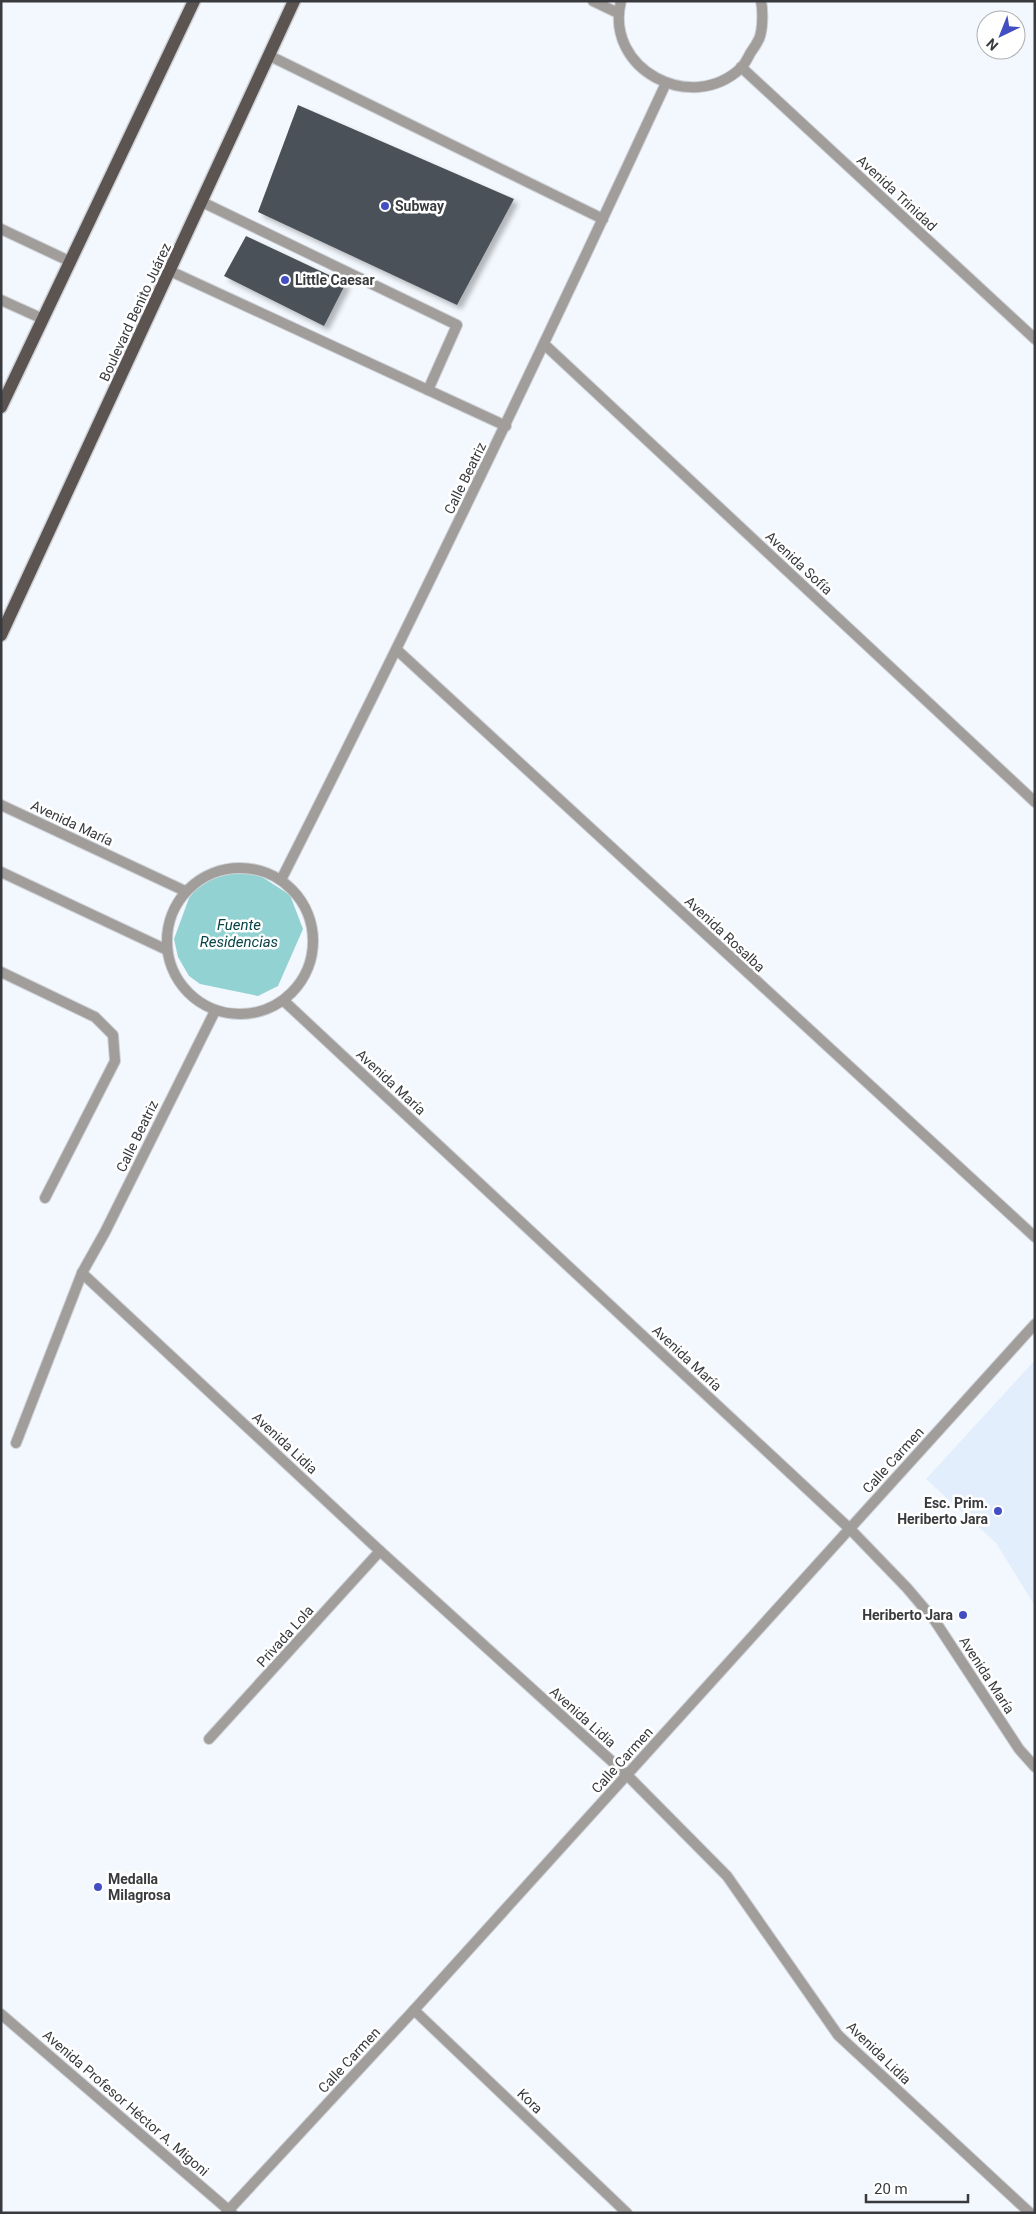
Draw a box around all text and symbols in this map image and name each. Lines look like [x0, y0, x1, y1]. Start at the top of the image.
north arrow [976, 10, 1026, 60]
text: N [983, 35, 1001, 54]
street label: Avenida Trinidad [854, 152, 940, 234]
place label: Subway [395, 198, 445, 214]
marker: Subway [379, 200, 391, 212]
street label: Boulevard Benito Juárez [96, 240, 174, 384]
place label: Little Caesar [295, 272, 375, 288]
marker: Little Caesar [279, 274, 291, 286]
street label: Calle Beatriz [441, 439, 489, 517]
street label: Avenida Sofía [762, 528, 836, 598]
street label: Avenida María [28, 797, 116, 849]
street label: Avenida Rosalba [682, 893, 768, 975]
water label: Fuente Residencias [200, 916, 278, 951]
street label: Avenida María [353, 1046, 429, 1118]
street label: Calle Beatriz [113, 1097, 161, 1175]
street label: Avenida María [649, 1322, 725, 1394]
street label: Avenida Lidia [249, 1409, 321, 1477]
street label: Calle Carmen [859, 1424, 927, 1496]
place label: Esc. Prim. Heriberto Jara [897, 1495, 989, 1527]
marker: Esc. Prim. Heriberto Jara [992, 1505, 1004, 1517]
street label: Privada Lola [253, 1602, 317, 1670]
place label: Heriberto Jara [862, 1607, 954, 1623]
marker: Heriberto Jara [957, 1609, 969, 1621]
street label: Avenida María [956, 1633, 1018, 1717]
street label: Avenida Lidia [547, 1683, 619, 1751]
street label: Calle Carmen [588, 1724, 656, 1796]
place label: Medalla Milagrosa [108, 1871, 171, 1903]
marker: Medalla Milagrosa [92, 1881, 104, 1893]
street label: Avenida Lidia [844, 2018, 914, 2088]
street label: Calle Carmen [315, 2024, 383, 2096]
street label: Avenida Profesor Héctor A. Migoni [40, 2027, 212, 2179]
street label: Kora [514, 2085, 546, 2117]
scale bar [866, 2172, 968, 2204]
text: 20 m [874, 2180, 908, 2198]

